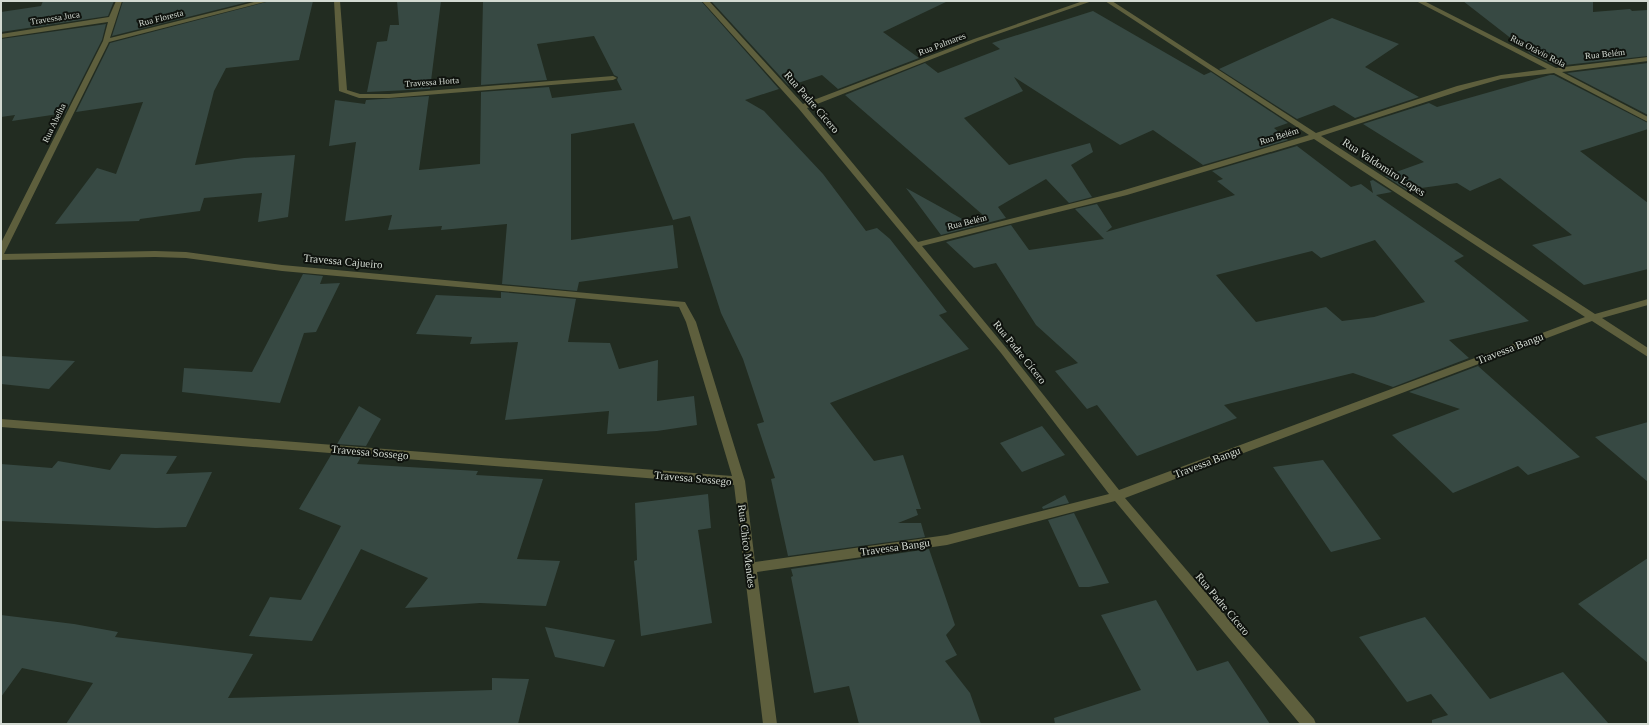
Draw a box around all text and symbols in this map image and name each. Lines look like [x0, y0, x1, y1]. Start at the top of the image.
street label: Rua Floresta [138, 8, 184, 28]
street label: Travessa Juca [30, 9, 80, 27]
street label: Rua Palmares [917, 30, 967, 58]
street label: Rua Otávio Rola [1509, 33, 1567, 69]
street label: Rua Belém [1584, 47, 1626, 61]
street label: Rua Padre Cícero [782, 69, 842, 136]
street label: Travessa Horta [405, 75, 459, 89]
street label: Rua Abelha [40, 102, 68, 144]
street label: Rua Belém [1258, 125, 1300, 147]
street label: Rua Valdomiro Lopes [1340, 136, 1428, 198]
street label: Rua Belém [946, 212, 988, 232]
street label: Travessa Cajueiro [303, 252, 384, 270]
street label: Rua Padre Cícero [991, 318, 1049, 386]
street label: Travessa Bangu [1475, 330, 1545, 366]
street label: Travessa Sossego [331, 443, 410, 461]
street label: Travessa Bangu [1172, 444, 1242, 480]
street label: Travessa Sossego [654, 469, 733, 487]
street label: Rua Chico Mendes [736, 503, 758, 589]
street label: Travessa Bangu [859, 536, 931, 558]
street label: Rua Padre Cícero [1193, 570, 1253, 638]

